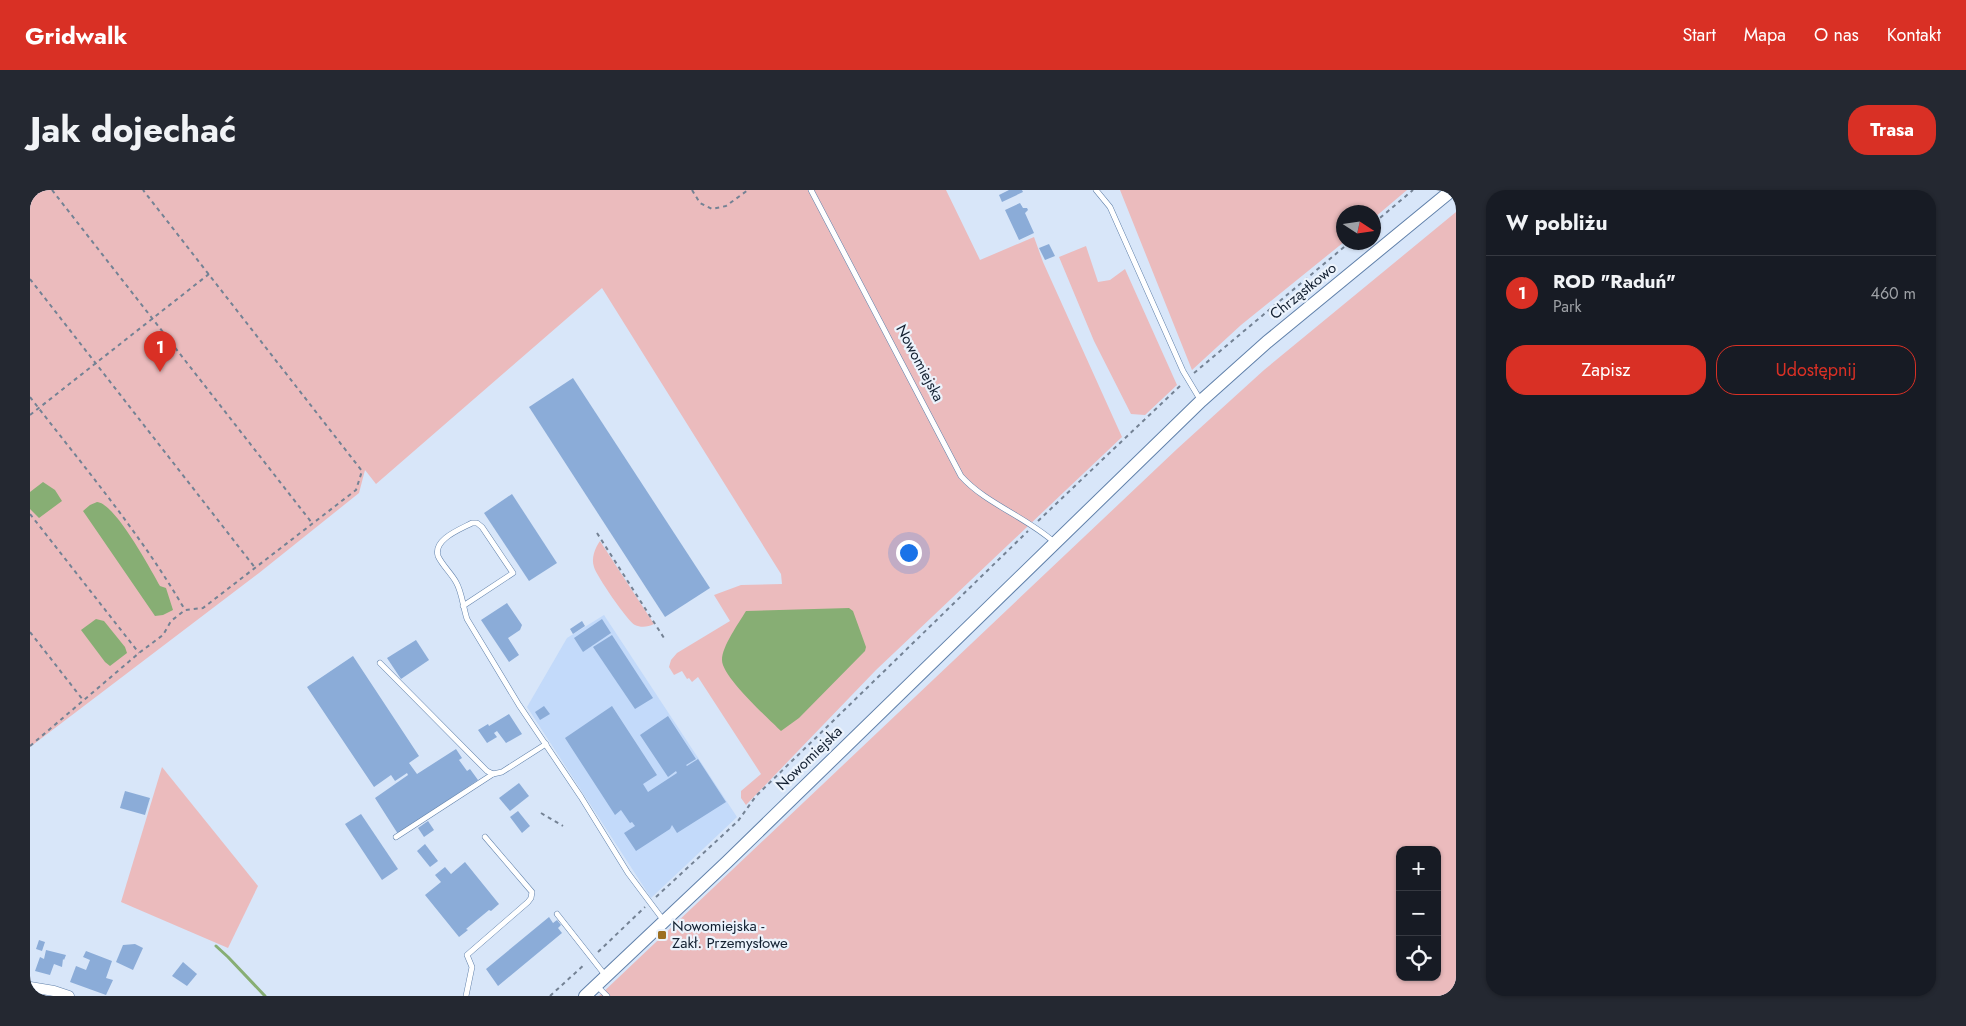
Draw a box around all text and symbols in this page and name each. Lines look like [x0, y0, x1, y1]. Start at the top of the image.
text: Gridwalk [25, 18, 127, 53]
text: Start [1682, 22, 1716, 48]
text: Mapa [1744, 22, 1786, 48]
text: O nas [1814, 22, 1859, 48]
text: Kontakt [1887, 22, 1941, 48]
text: Jak dojechać [30, 105, 236, 155]
button: Trasa [1848, 105, 1936, 155]
north arrow [1336, 205, 1381, 250]
text: W pobliżu [1506, 208, 1607, 238]
street label: Chrząstkowo [1265, 257, 1341, 325]
text: ROD "Raduń" [1553, 268, 1676, 295]
text: 1 [1518, 282, 1526, 305]
text: 460 m [1871, 282, 1916, 305]
text: Park [1553, 295, 1582, 318]
street label: Nowomiejska [890, 320, 950, 406]
pin: 1 [144, 331, 176, 372]
button: Zapisz [1506, 345, 1706, 395]
button: Udostępnij [1716, 345, 1916, 395]
your location [896, 540, 922, 566]
street label: Nowomiejska [771, 721, 847, 795]
map controls [1396, 846, 1441, 981]
button: + [1396, 846, 1441, 891]
button: − [1396, 891, 1441, 936]
place label: Nowomiejska - Zakł. Przemysłowe [672, 915, 788, 954]
marker: Nowomiejska - Zakł. Przemysłowe [656, 929, 668, 941]
button: locate [1396, 936, 1441, 981]

